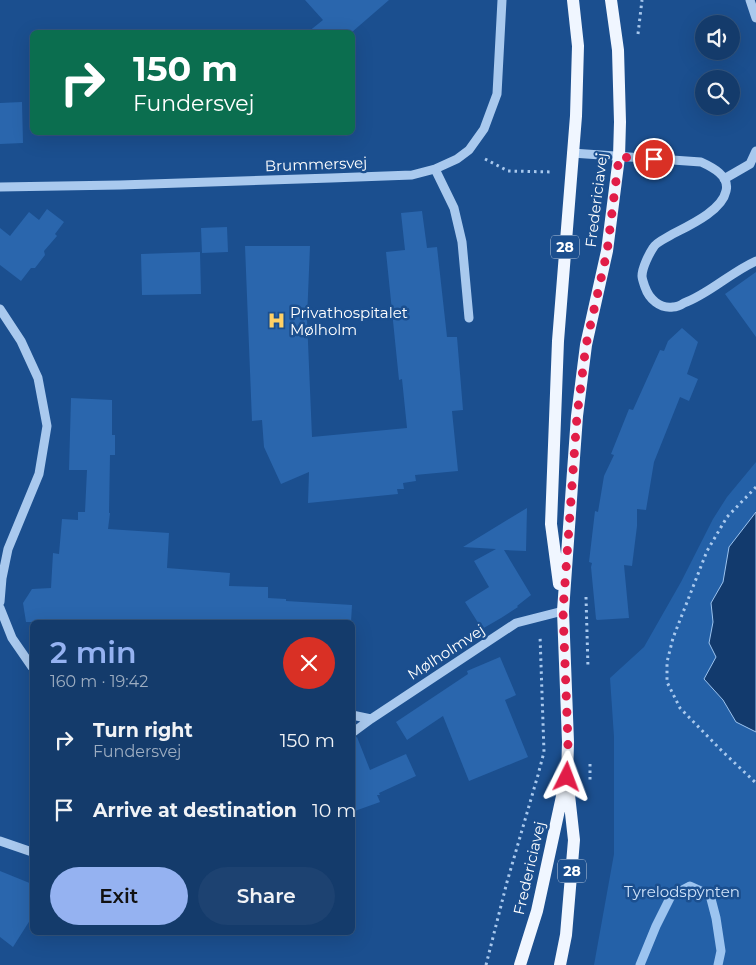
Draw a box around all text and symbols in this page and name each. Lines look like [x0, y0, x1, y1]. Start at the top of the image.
map controls [695, 15, 740, 115]
button: sound [695, 15, 740, 60]
text: 150 m [133, 47, 238, 90]
icon: right [50, 50, 115, 115]
button: search [695, 70, 740, 115]
text: Fundersvej [133, 90, 254, 117]
pin [633, 138, 675, 180]
icon: arrive [640, 145, 668, 173]
street label: Fredericiavej [581, 151, 611, 249]
street label: Brummersvej [264, 153, 368, 175]
road number: 28 [551, 236, 579, 258]
place label: Privathospitalet Mølholm [290, 303, 408, 339]
hospital icon: Privathospitalet Mølholm [266, 311, 286, 331]
street label: Mølholmvej [404, 620, 488, 684]
text: 2 min [50, 634, 137, 671]
button: close [283, 637, 335, 689]
text: 160 m · 19:42 [50, 672, 148, 691]
text: Turn right [93, 719, 193, 742]
icon: right [50, 726, 78, 754]
text: 150 m [280, 729, 335, 752]
text: Fundersvej [93, 742, 181, 761]
position arrow [540, 750, 592, 802]
icon: arrive [50, 796, 78, 824]
text: Arrive at destination [93, 799, 297, 822]
text: 10 m [312, 799, 357, 822]
street label: Fredericiavej [509, 819, 549, 917]
road number: 28 [558, 859, 586, 882]
button: Exit [50, 867, 188, 925]
button: Share [198, 867, 335, 925]
park label: Tyrelodspynten [624, 882, 740, 901]

